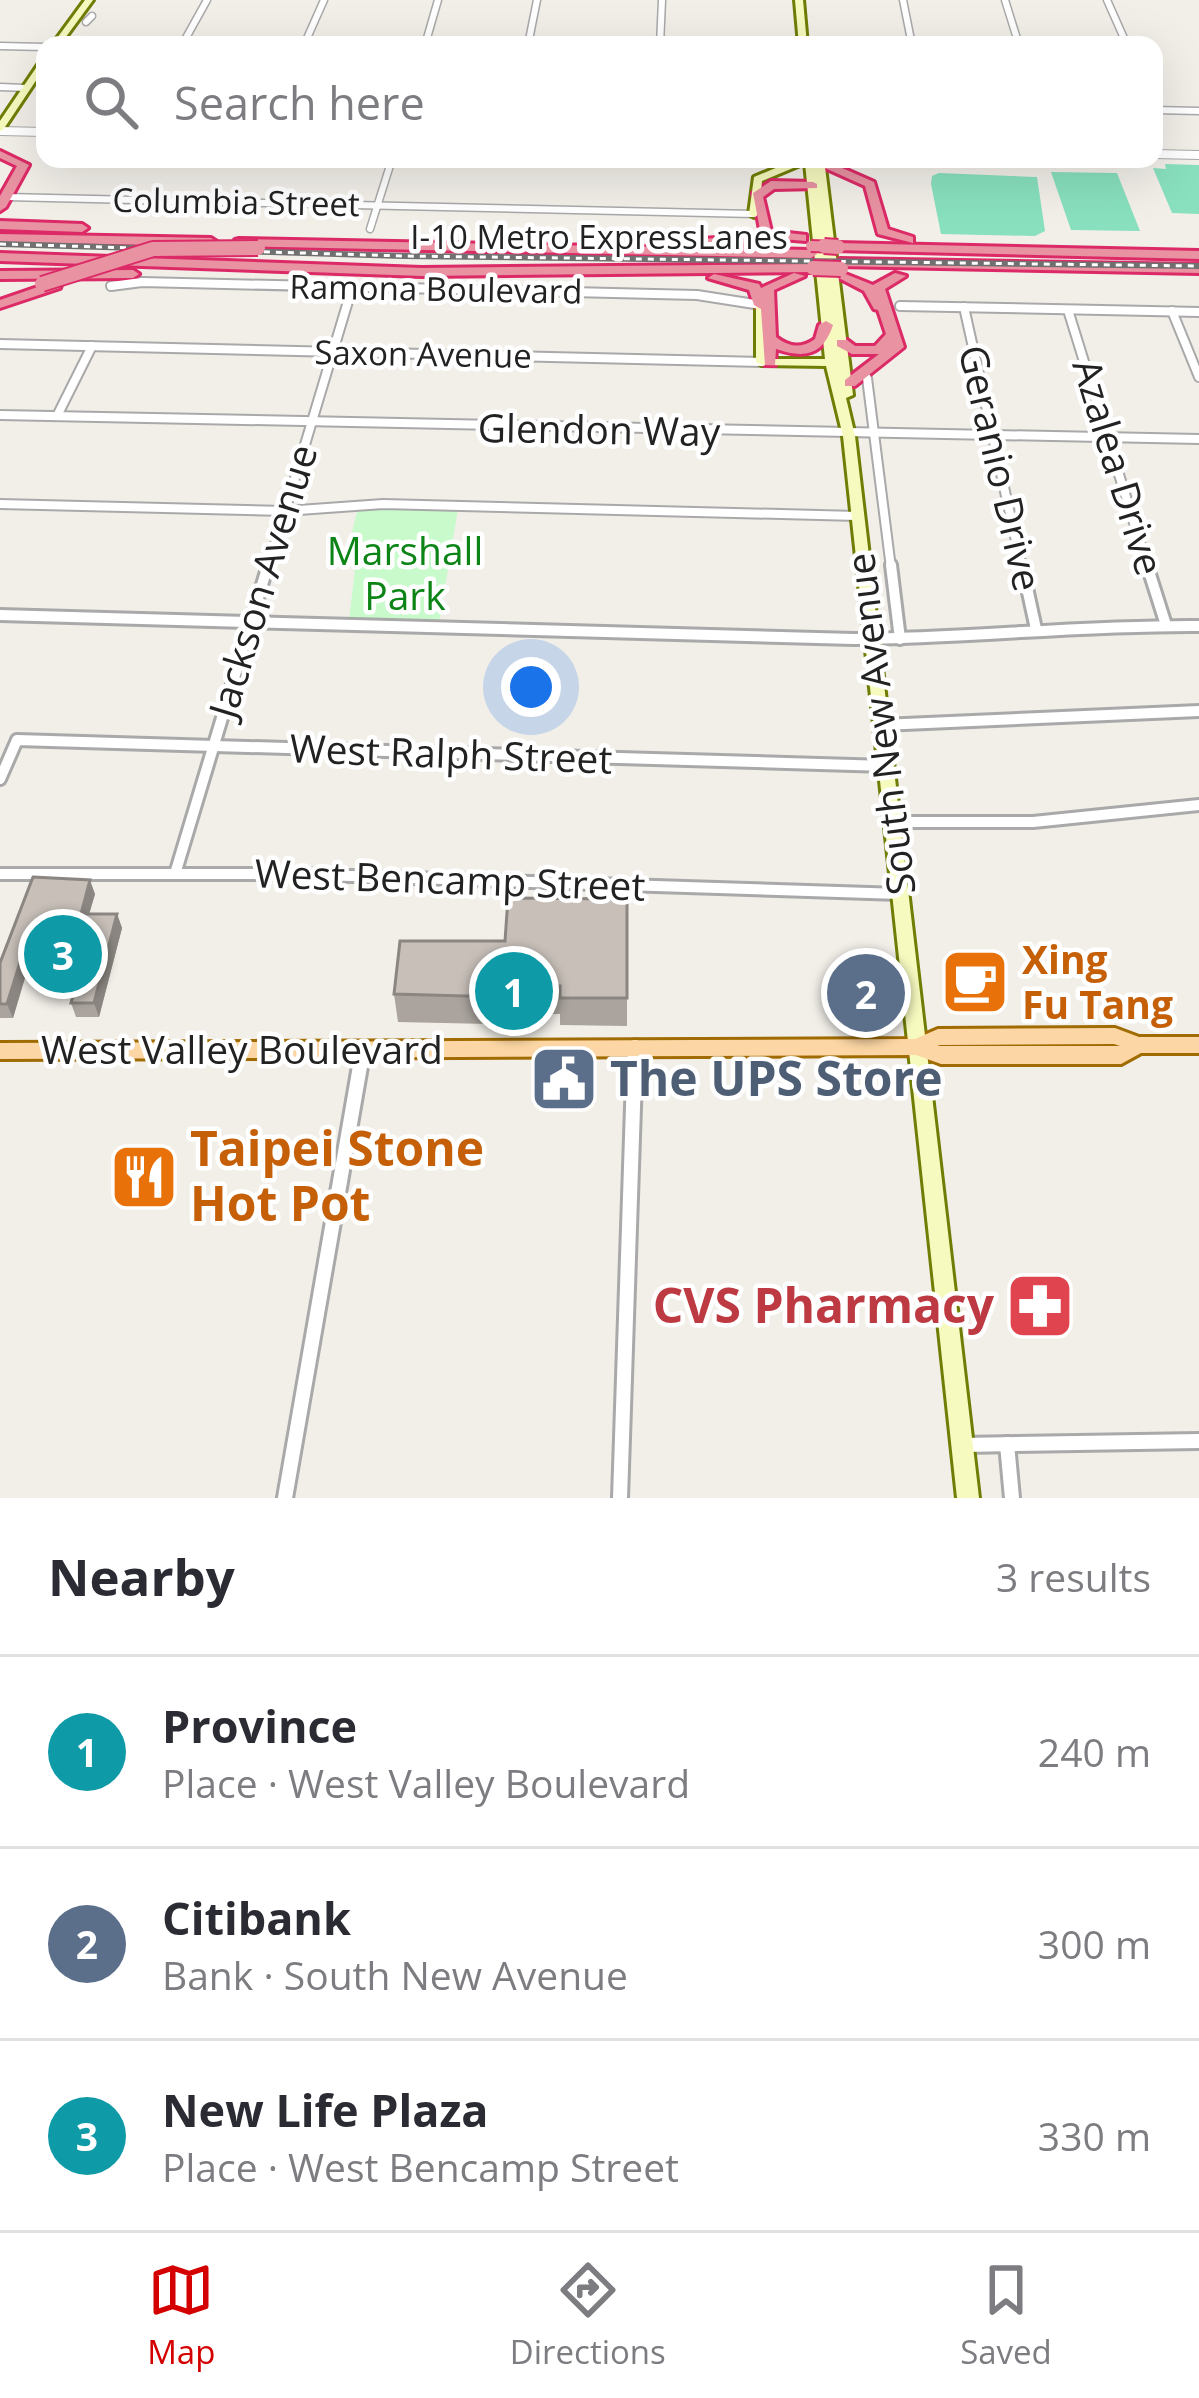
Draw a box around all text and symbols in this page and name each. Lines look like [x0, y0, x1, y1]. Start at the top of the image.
search box [36, 36, 1163, 168]
icon: search [78, 69, 144, 135]
text: Search here [174, 72, 425, 133]
street label: Columbia Street [112, 177, 360, 226]
street label: I-10 Metro ExpressLanes [410, 214, 788, 259]
street label: Ramona Boulevard [289, 263, 583, 314]
street label: Saxon Avenue [314, 329, 532, 378]
street label: Geranio Drive [947, 340, 1055, 596]
street label: Azalea Drive [1061, 352, 1177, 581]
street label: Glendon Way [477, 400, 721, 457]
street label: Jackson Avenue [194, 437, 328, 728]
park label: Marshall Park [327, 523, 483, 621]
street label: South New Avenue [832, 550, 927, 898]
your location [501, 657, 561, 717]
street label: West Ralph Street [289, 720, 613, 785]
street label: West Bencamp Street [254, 845, 646, 912]
pin: 3 [24, 909, 102, 999]
place label: Xing Fu Tang [1022, 932, 1173, 1030]
pin: 1 [475, 946, 553, 1036]
cafe icon: Xing Fu Tang [940, 947, 1010, 1017]
pin: 2 [827, 948, 905, 1038]
street label: West Valley Boulevard [41, 1022, 443, 1075]
public building icon: The UPS Store [529, 1044, 599, 1114]
place label: The UPS Store [610, 1045, 943, 1110]
place label: Taipei Stone Hot Pot [190, 1115, 484, 1235]
restaurant icon: Taipei Stone Hot Pot [109, 1142, 179, 1212]
pharmacy icon: CVS Pharmacy [1005, 1271, 1075, 1341]
place label: CVS Pharmacy [653, 1272, 995, 1337]
text: Nearby [48, 1541, 235, 1611]
text: 3 results [996, 1550, 1151, 1603]
text: Province [162, 1695, 357, 1756]
text: 1 [76, 1725, 98, 1778]
text: 240 m [1038, 1725, 1151, 1778]
text: Place · West Valley Boulevard [162, 1756, 690, 1809]
text: Citibank [162, 1887, 351, 1948]
text: 2 [76, 1917, 98, 1970]
text: 300 m [1038, 1917, 1151, 1970]
text: Bank · South New Avenue [162, 1948, 628, 2001]
text: New Life Plaza [162, 2079, 489, 2140]
text: 3 [76, 2109, 98, 2162]
text: 330 m [1038, 2109, 1151, 2162]
text: Place · West Bencamp Street [162, 2140, 679, 2193]
tab: Map [147, 2257, 215, 2374]
tab: Directions [510, 2257, 666, 2374]
tab: Saved [960, 2257, 1052, 2374]

